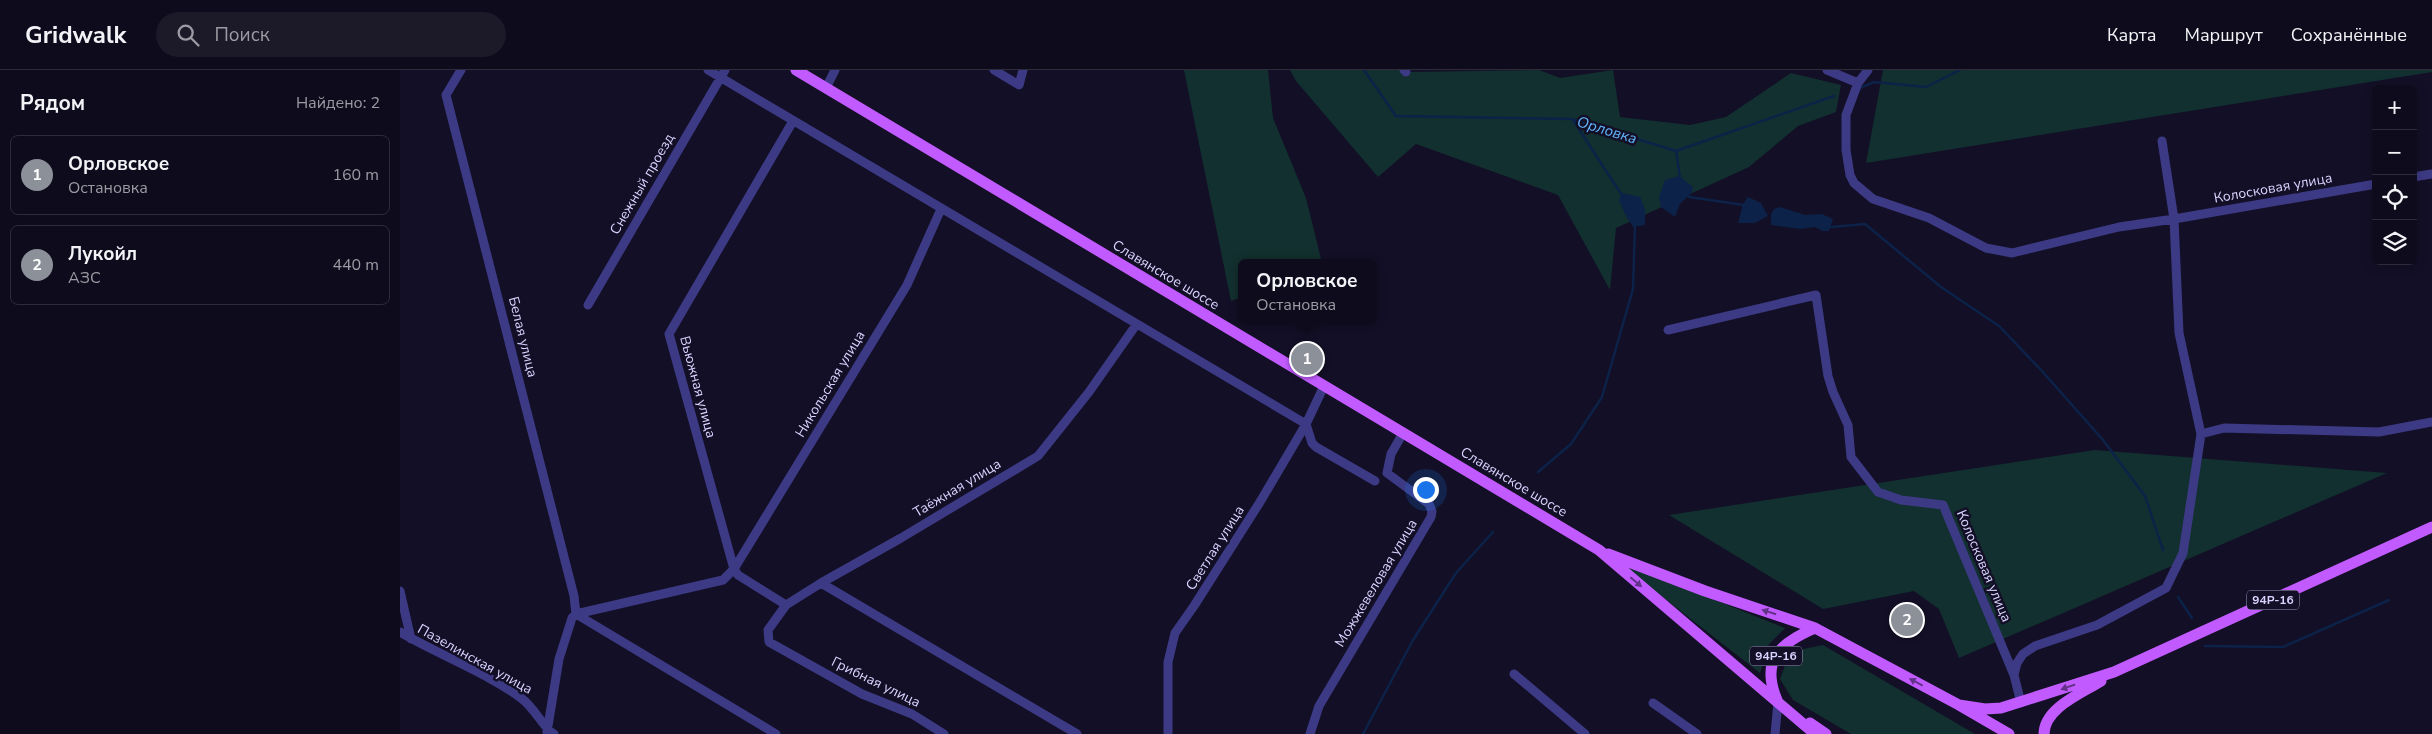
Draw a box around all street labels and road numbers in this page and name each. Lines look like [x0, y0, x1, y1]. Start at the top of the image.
street label: Снежный проезд [605, 130, 679, 238]
street label: Колосковая улица [2212, 168, 2334, 208]
street label: Славянское шоссе [1109, 236, 1223, 314]
street label: Белая улица [504, 295, 542, 379]
street label: Никольская улица [791, 327, 869, 441]
street label: Вьюжная улица [675, 334, 721, 440]
street label: Славянское шоссе [1457, 443, 1571, 521]
street label: Таёжная улица [909, 454, 1005, 522]
street label: Светлая улица [1181, 502, 1249, 594]
street label: Колосковая улица [1952, 507, 2016, 625]
street label: Можжевеловая улица [1330, 516, 1422, 650]
road number: 94Р-16 [2247, 590, 2299, 610]
street label: Пазелинская улица [414, 619, 536, 699]
road number: 94Р-16 [1750, 646, 1802, 666]
street label: Грибная улица [828, 652, 924, 712]

